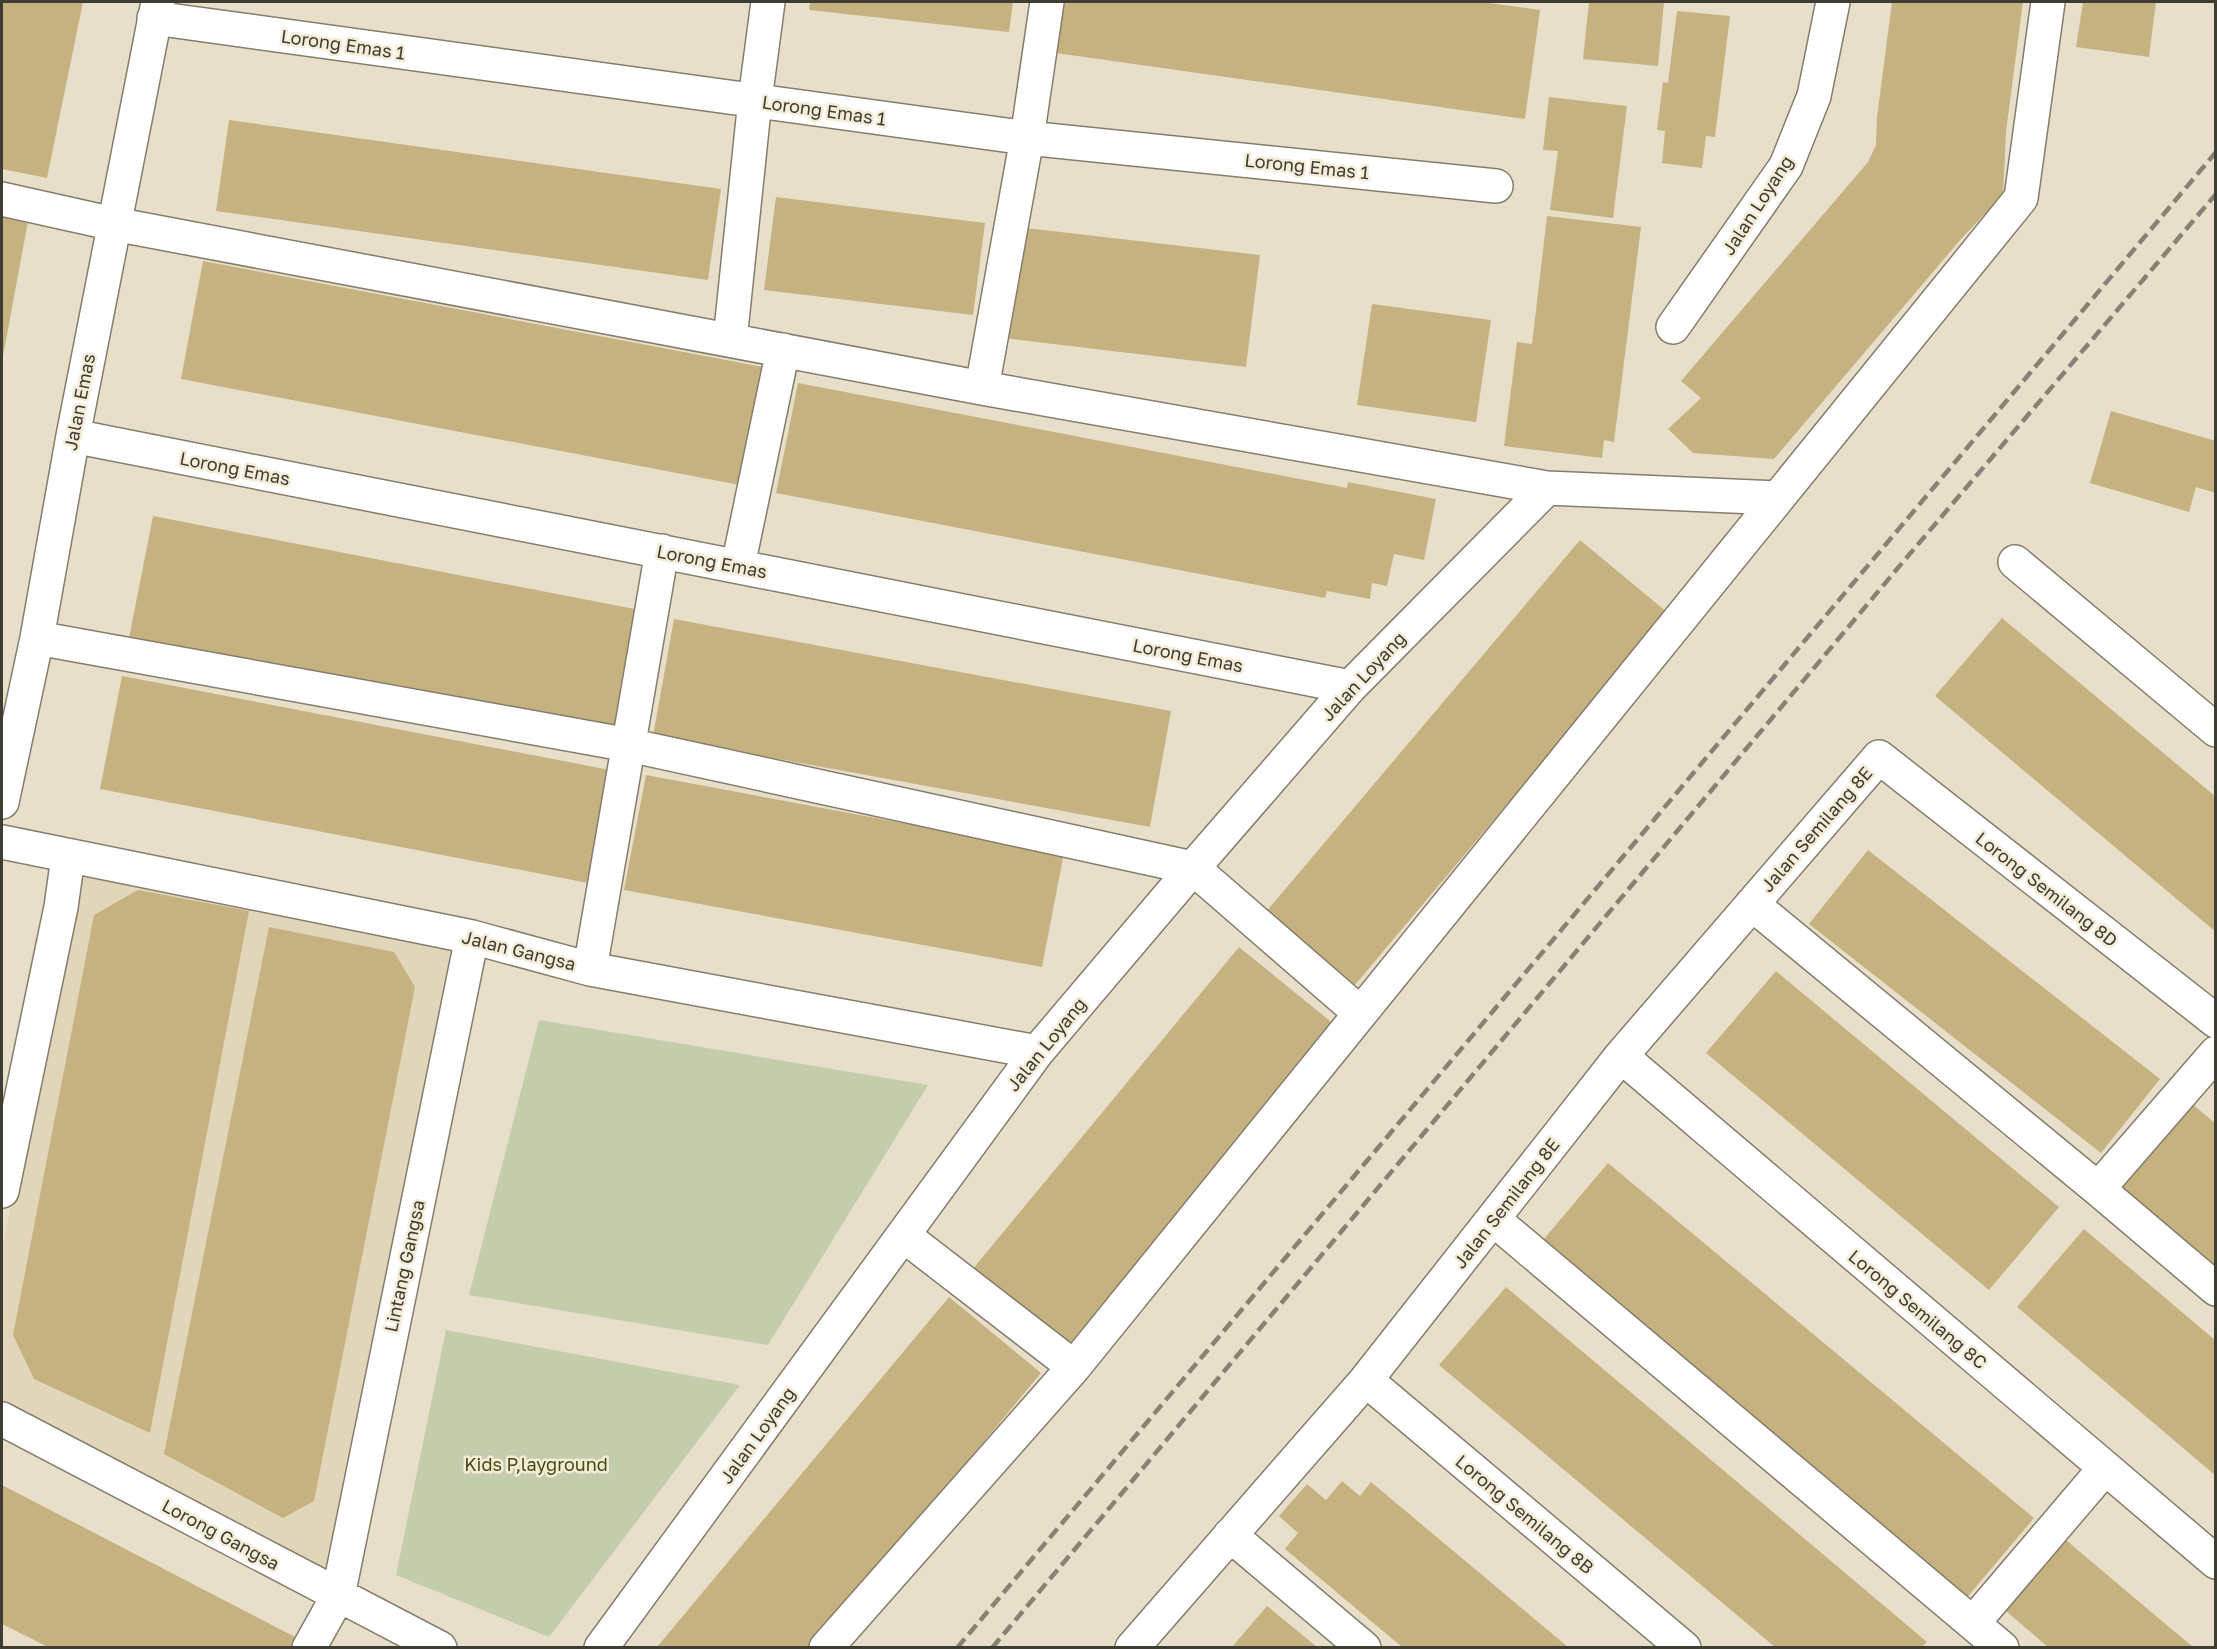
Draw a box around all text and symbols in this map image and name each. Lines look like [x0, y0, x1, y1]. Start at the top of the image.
street label: Lorong Emas 1 [280, 24, 407, 64]
street label: Lorong Emas 1 [761, 90, 888, 130]
street label: Lorong Emas 1 [1244, 149, 1371, 184]
street label: Jalan Loyang [1717, 151, 1797, 259]
street label: Jalan Emas [59, 352, 99, 452]
street label: Lorong Emas [178, 447, 292, 489]
street label: Lorong Emas [655, 540, 769, 582]
street label: Jalan Loyang [1316, 627, 1410, 725]
street label: Lorong Emas [1131, 634, 1245, 676]
street label: Jalan Semilang 8E [1756, 762, 1876, 896]
street label: Lorong Semilang 8D [1972, 827, 2122, 951]
street label: Jalan Gangsa [460, 925, 578, 975]
street label: Jalan Loyang [1002, 993, 1090, 1095]
street label: Jalan Semilang 8E [1448, 1134, 1564, 1272]
street label: Lintang Gangsa [379, 1198, 429, 1334]
street label: Lorong Semilang 8C [1844, 1245, 1992, 1373]
street label: Jalan Loyang [715, 1382, 799, 1488]
street label: Lorong Semilang 8B [1451, 1450, 1599, 1578]
park label: Kids P,layground [464, 1453, 608, 1475]
street label: Lorong Gangsa [158, 1494, 284, 1574]

